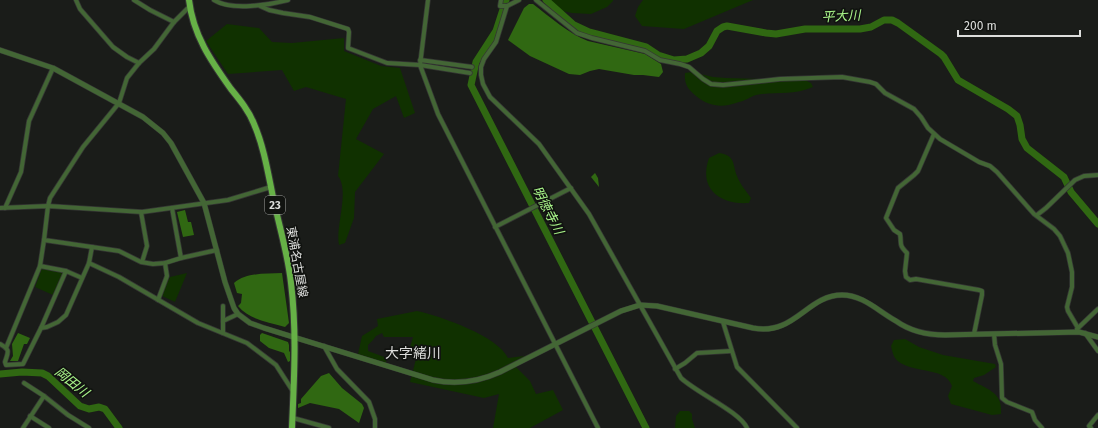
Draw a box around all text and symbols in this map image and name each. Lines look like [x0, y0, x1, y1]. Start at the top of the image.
water label: 平大川 [821, 7, 863, 25]
scale bar [958, 12, 1080, 38]
text: 200 m [964, 19, 997, 33]
water label: 明徳寺川 [530, 183, 567, 238]
road number: 23 [265, 196, 285, 214]
street label: 東浦名古屋線 [284, 225, 310, 299]
district label: 大字緒川 [385, 345, 441, 362]
water label: 岡田川 [52, 364, 93, 401]

